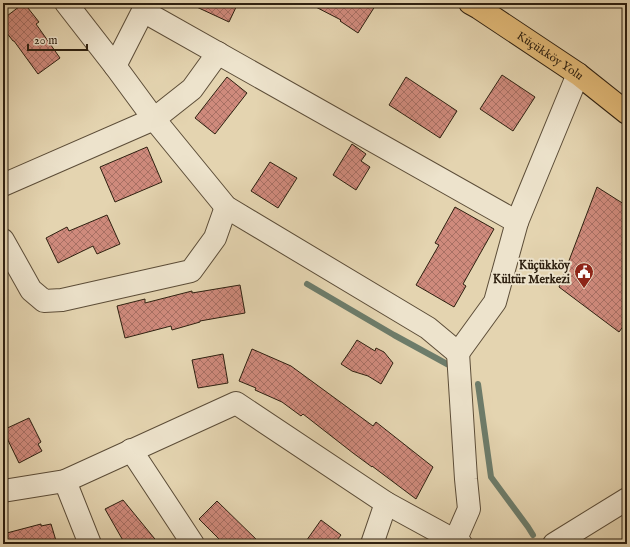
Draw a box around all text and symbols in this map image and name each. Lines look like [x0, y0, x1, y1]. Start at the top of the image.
scale bar [28, 26, 87, 52]
street label: Küçükköy Yolu [514, 28, 587, 83]
text: 20 m [34, 33, 57, 48]
place label: Küçükköy Kültür Merkezi [493, 258, 571, 287]
public building icon: Küçükköy Kültür Merkezi [573, 261, 595, 289]

